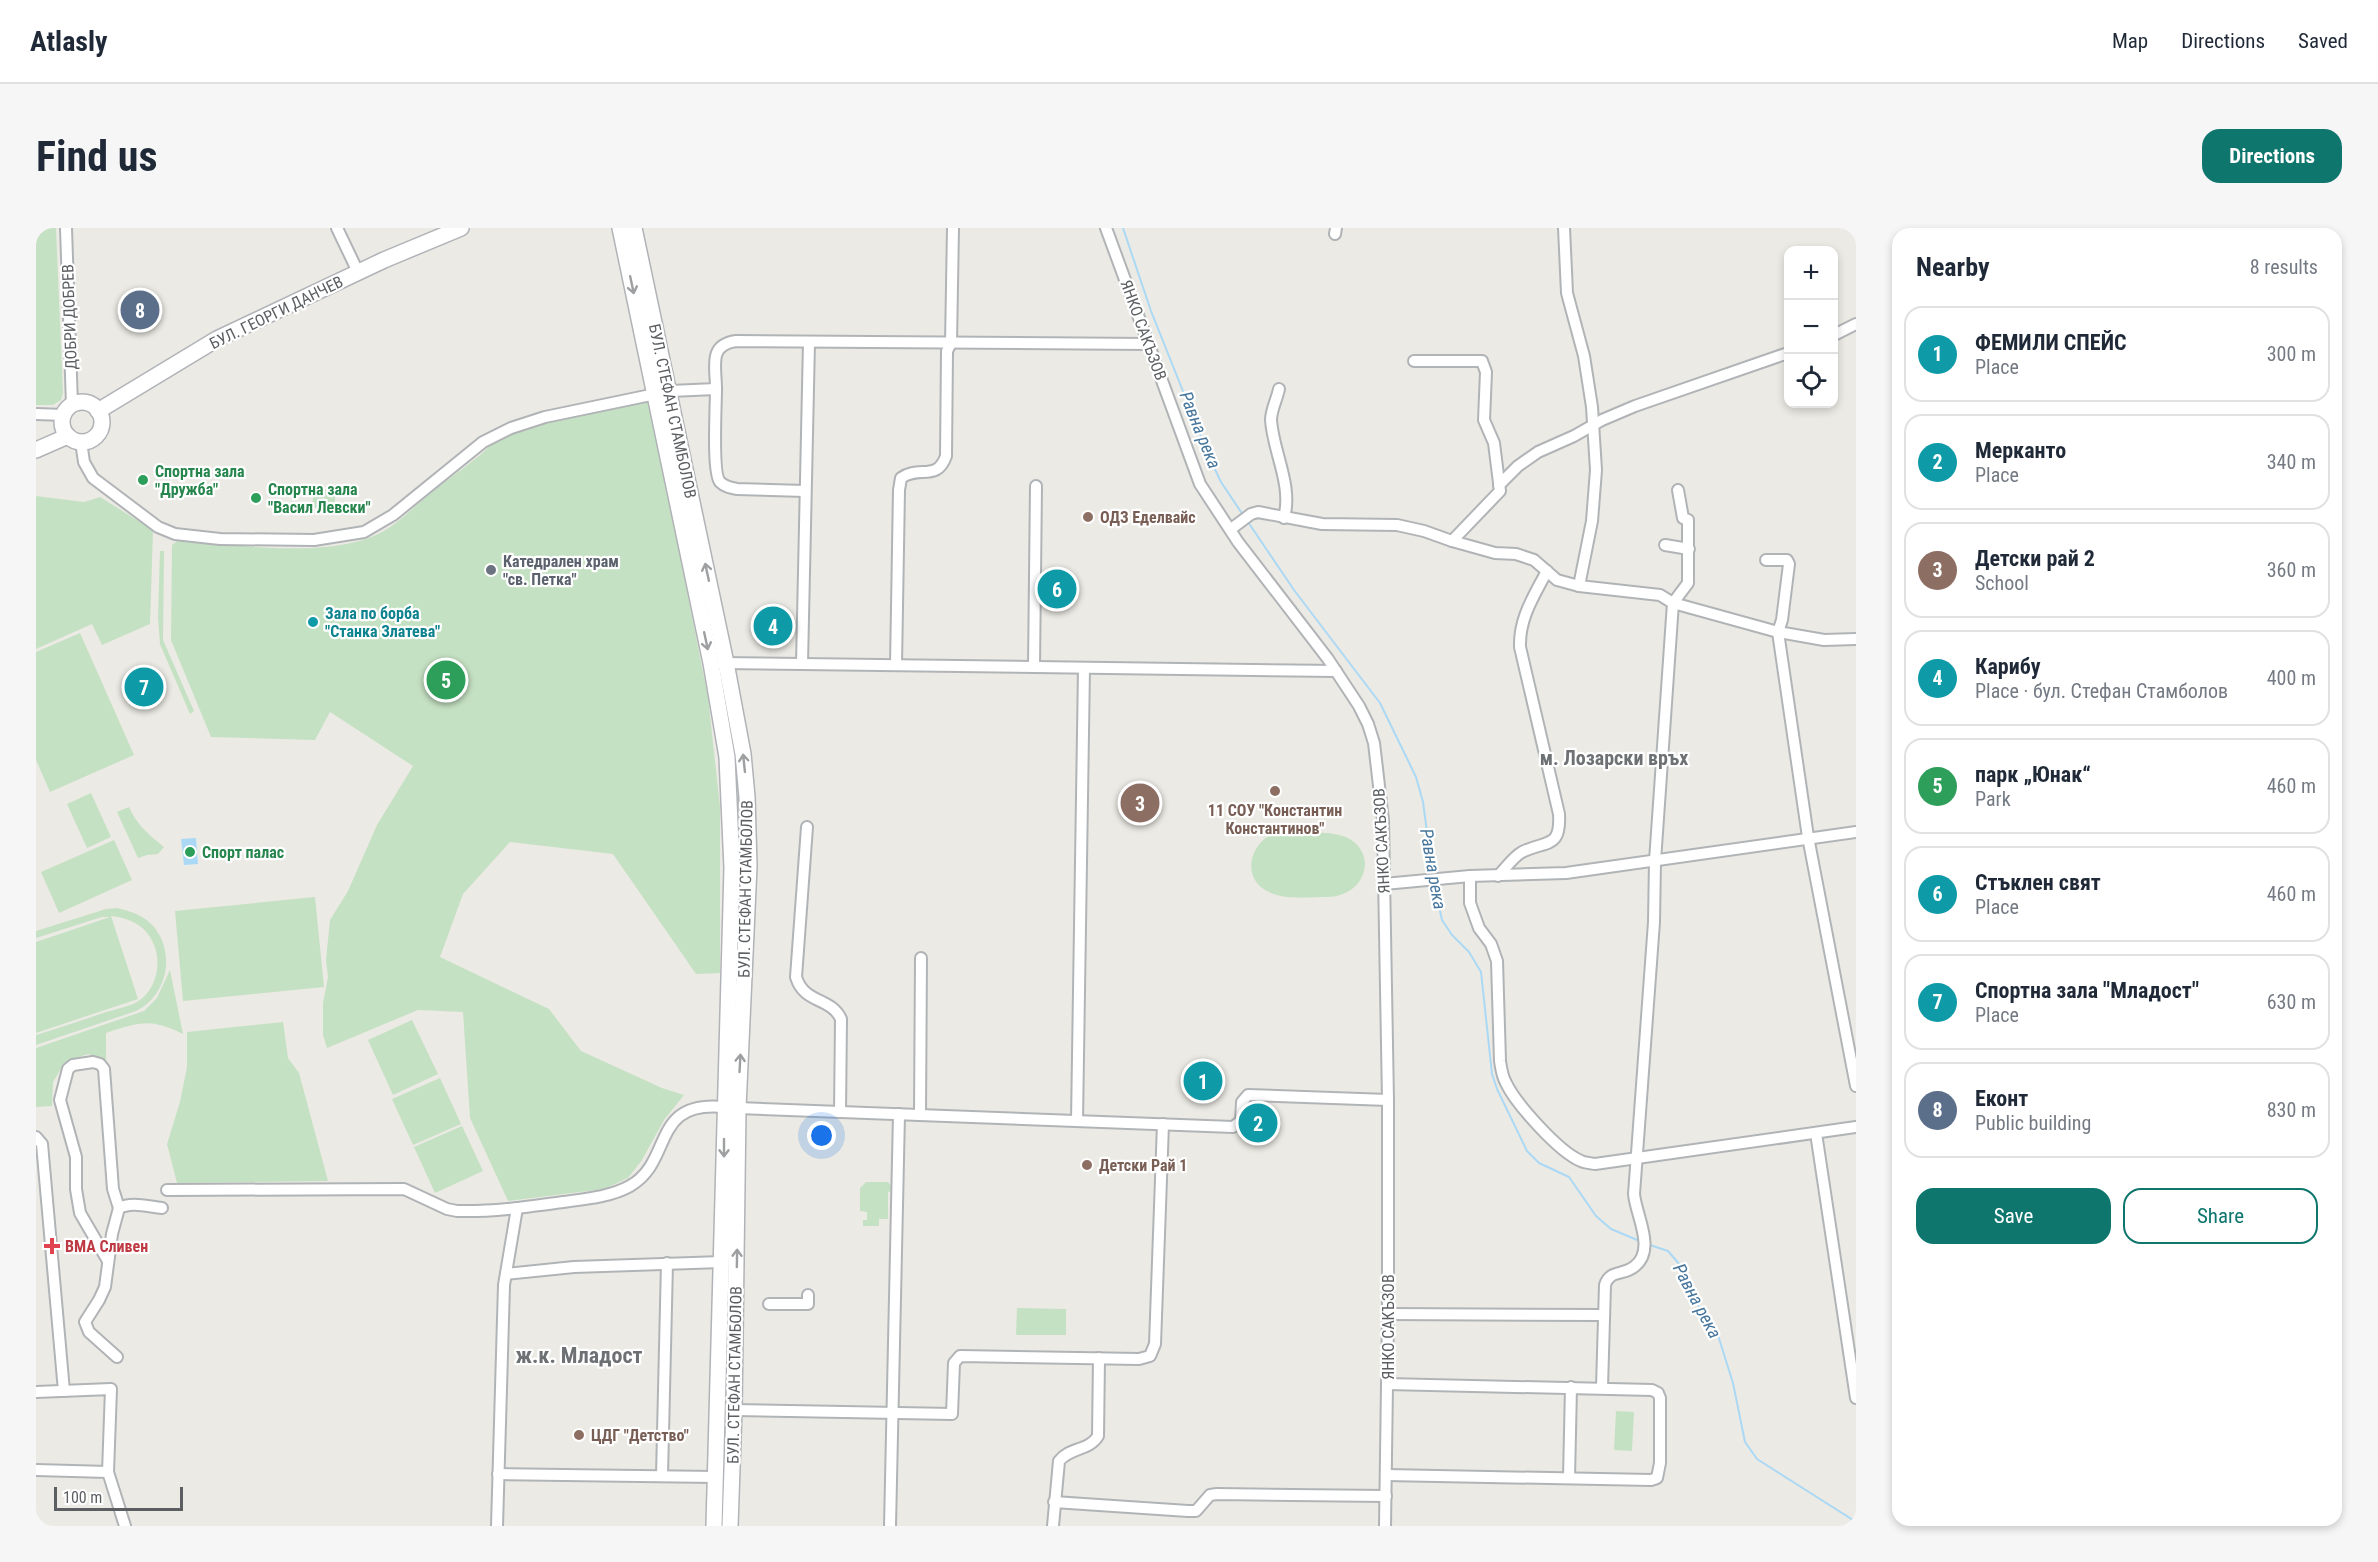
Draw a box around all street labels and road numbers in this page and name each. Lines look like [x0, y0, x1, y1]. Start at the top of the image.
street label: ДОБРИ ДОБРЕВ [58, 264, 81, 370]
street label: БУЛ. ГЕОРГИ ДАНЧЕВ [206, 272, 346, 353]
street label: ЯНКО САКЪЗОВ [1117, 277, 1170, 383]
street label: БУЛ. СТЕФАН СТАМБОЛОВ [645, 322, 700, 500]
street label: ЯНКО САКЪЗОВ [1369, 788, 1394, 894]
street label: БУЛ. СТЕФАН СТАМБОЛОВ [734, 800, 757, 978]
street label: ЯНКО САКЪЗОВ [1379, 1274, 1398, 1380]
street label: БУЛ. СТЕФАН СТАМБОЛОВ [723, 1286, 746, 1464]

